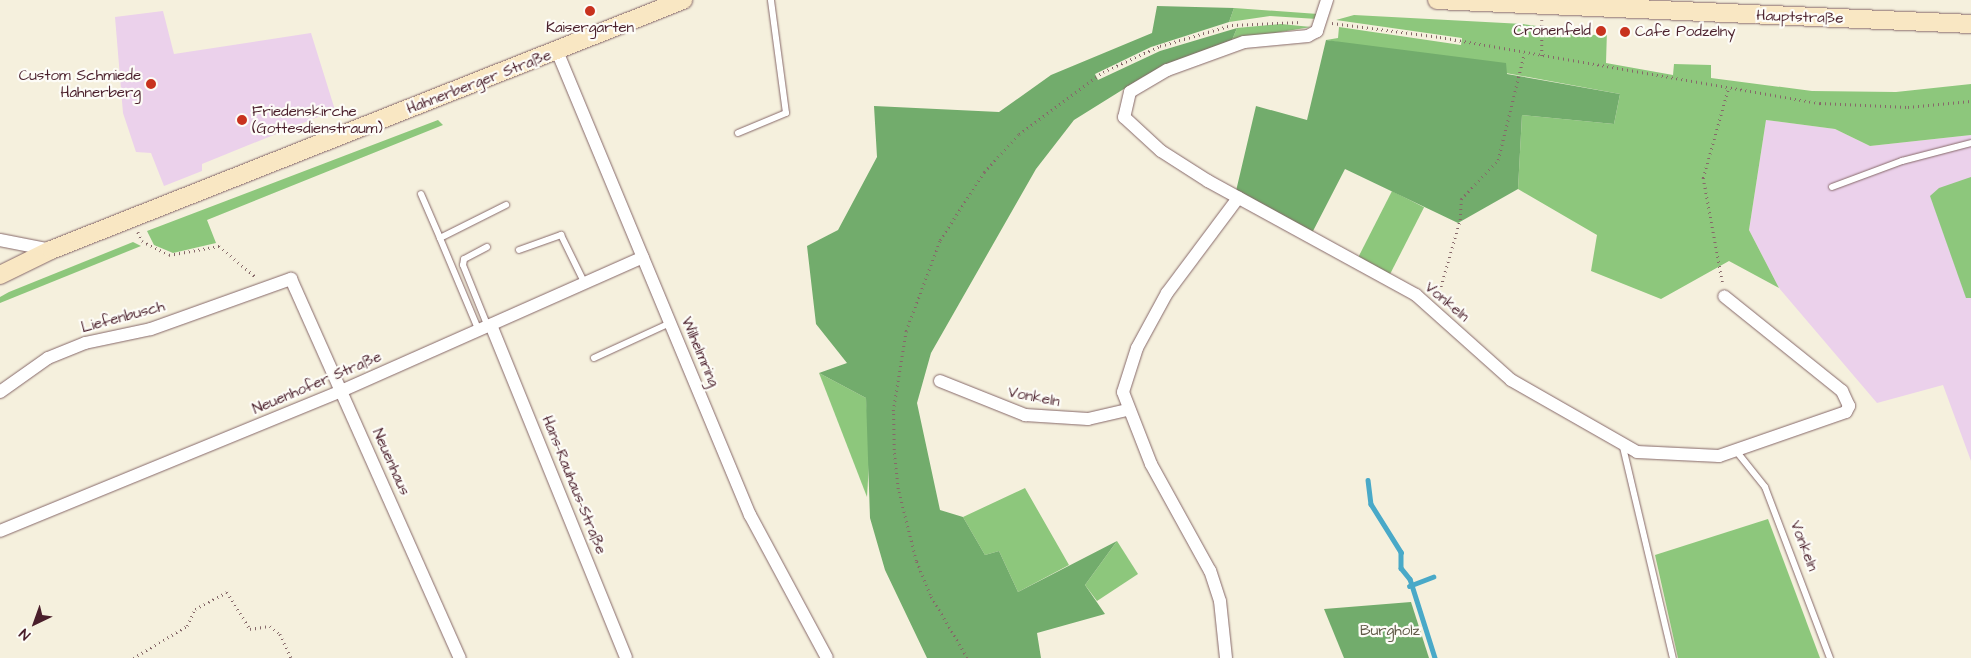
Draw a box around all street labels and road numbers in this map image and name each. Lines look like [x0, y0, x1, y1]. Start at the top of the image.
street label: Hauptstraße [1756, 6, 1844, 28]
street label: Hahnerberger Straße [404, 46, 554, 118]
street label: Vonkeln [1421, 278, 1473, 326]
street label: Liefenbusch [79, 297, 167, 337]
street label: Wilhelmring [677, 314, 723, 390]
street label: Neuenhofer Straße [250, 348, 384, 418]
street label: Vonkeln [1007, 383, 1061, 411]
street label: Hans-Rauhaus-Straße [538, 413, 610, 557]
street label: Neuenhaus [368, 426, 414, 498]
street label: Vonkeln [1786, 518, 1822, 574]

